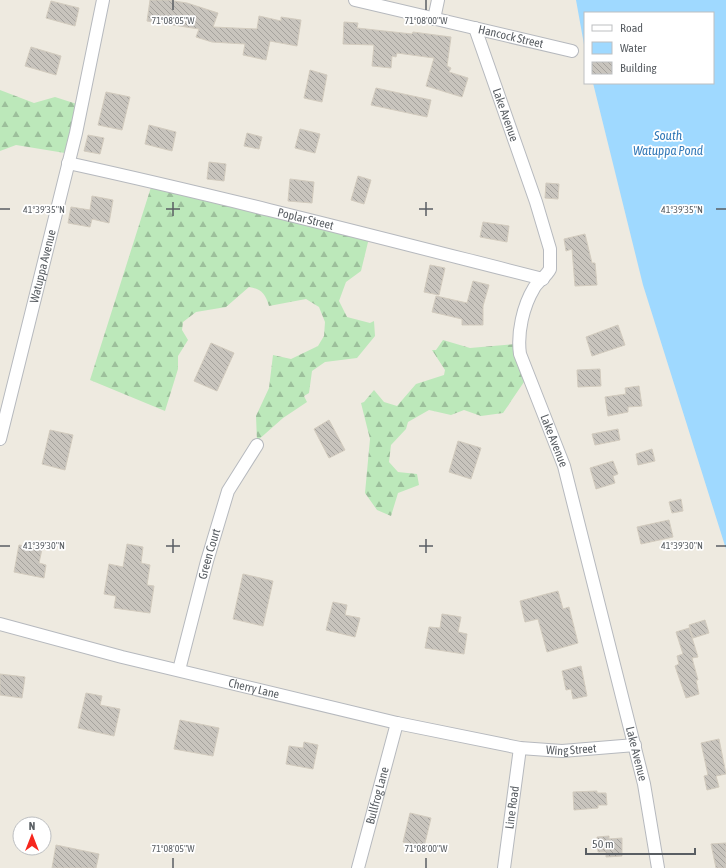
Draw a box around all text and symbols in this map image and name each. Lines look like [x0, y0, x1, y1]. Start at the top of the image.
legend [584, 12, 714, 84]
text: 71°08'05"W [151, 15, 195, 26]
text: 71°08'00"W [404, 15, 448, 26]
text: Road [620, 21, 643, 35]
street label: Hancock Street [477, 22, 545, 51]
text: Water [620, 41, 647, 55]
text: Building [620, 61, 658, 75]
street label: Lake Avenue [490, 86, 521, 143]
water label: South Watuppa Pond [633, 128, 703, 158]
text: 41°39'35"N [23, 204, 65, 215]
text: 41°39'35"N [661, 204, 703, 215]
street label: Poplar Street [276, 205, 336, 233]
street label: Watuppa Avenue [27, 228, 59, 304]
street label: Lake Avenue [537, 412, 571, 469]
street label: Green Court [196, 526, 223, 581]
text: 41°39'30"N [23, 540, 65, 551]
text: 41°39'30"N [661, 540, 703, 551]
street label: Cherry Lane [227, 676, 281, 702]
street label: Lake Avenue [623, 725, 650, 782]
street label: Wing Street [545, 741, 597, 758]
street label: Bullfrog Lane [363, 765, 392, 826]
street label: Line Road [502, 785, 522, 830]
north arrow [12, 816, 52, 856]
text: N [29, 820, 35, 832]
scale bar [586, 830, 695, 856]
text: 50 m [592, 837, 614, 851]
text: 71°08'05"W [151, 843, 195, 854]
text: 71°08'00"W [404, 843, 448, 854]

